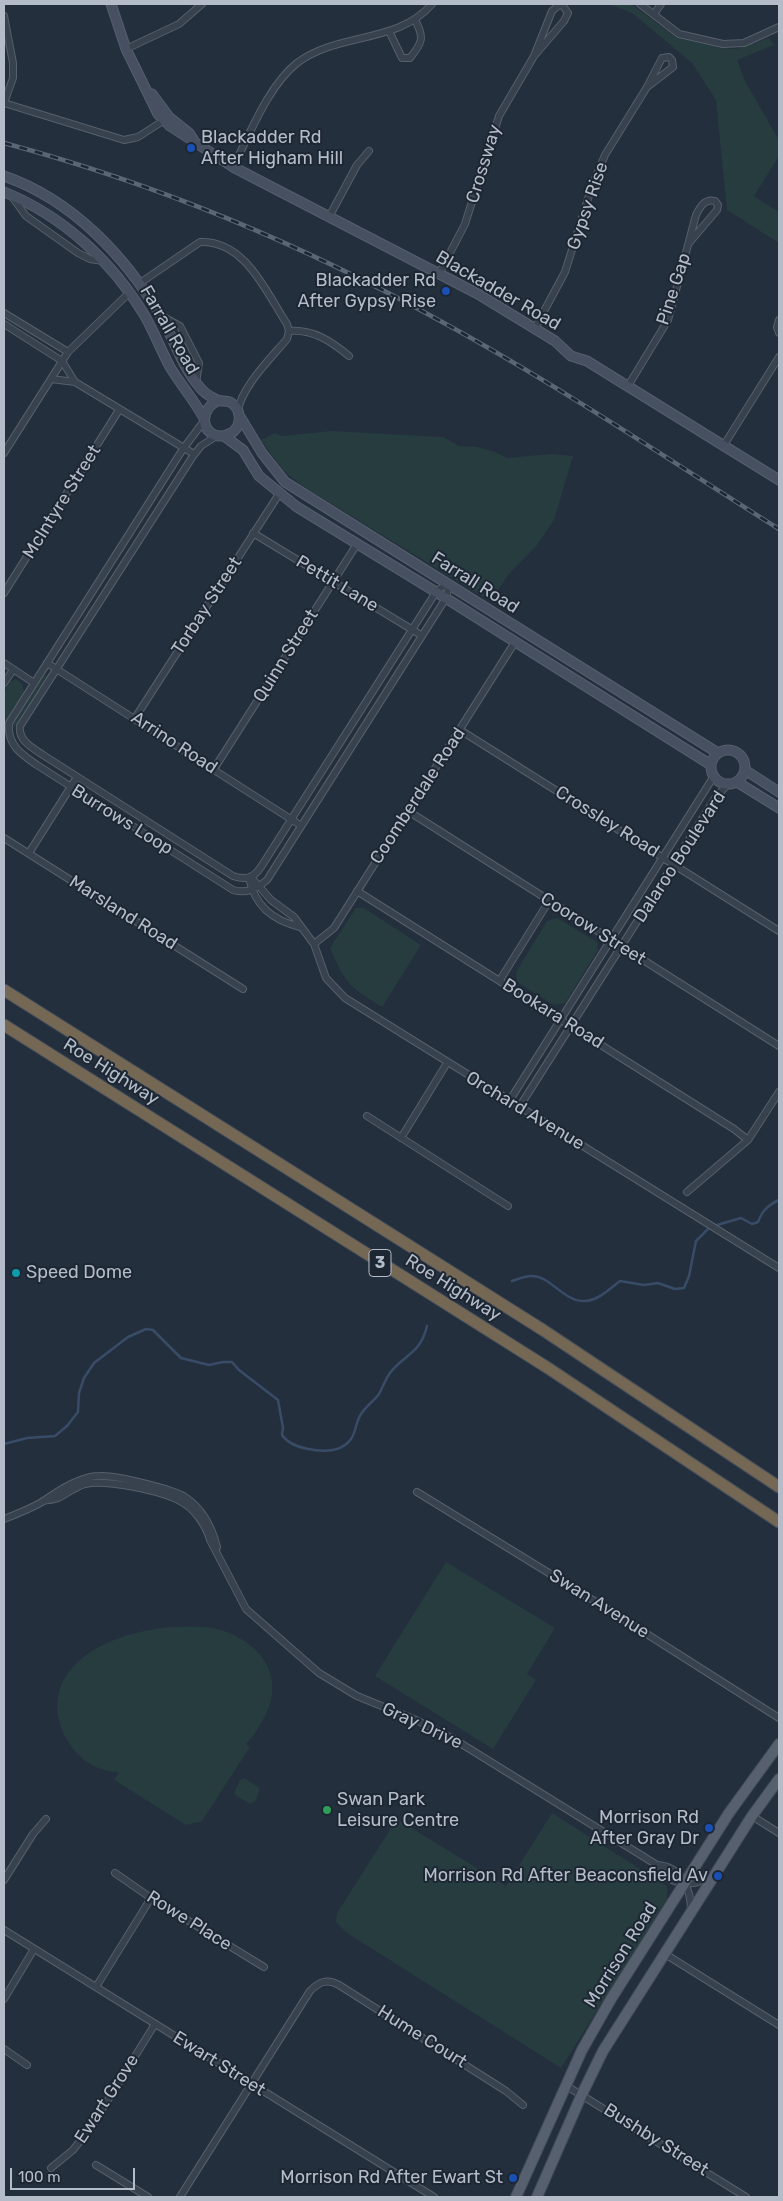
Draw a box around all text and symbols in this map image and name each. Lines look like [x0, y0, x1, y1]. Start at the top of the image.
street label: Crossway [462, 122, 506, 206]
place label: Blackadder Rd After Higham Hill [201, 127, 343, 170]
marker: Blackadder Rd After Higham Hill [185, 142, 197, 154]
street label: Gypsy Rise [563, 159, 613, 253]
street label: Blackadder Road [432, 246, 564, 336]
street label: Pine Gap [652, 250, 696, 328]
place label: Blackadder Rd After Gypsy Rise [297, 270, 436, 312]
street label: Farrall Road [135, 282, 203, 378]
marker: Blackadder Rd After Gypsy Rise [440, 285, 452, 297]
street label: McIntyre Street [18, 441, 106, 563]
street label: Farrall Road [427, 548, 523, 618]
street label: Pettit Lane [292, 551, 382, 617]
street label: Torbay Street [167, 553, 247, 659]
street label: Quinn Street [249, 605, 323, 707]
street label: Arrino Road [127, 707, 221, 779]
street label: Coomberdale Road [366, 724, 470, 868]
street label: Burrows Loop [67, 780, 177, 860]
street label: Crossley Road [551, 781, 663, 863]
street label: Dalaroo Boulevard [629, 787, 731, 927]
street label: Marsland Road [65, 871, 181, 955]
street label: Coorow Street [536, 888, 650, 970]
street label: Bookara Road [498, 974, 608, 1054]
street label: Roe Highway [59, 1034, 163, 1110]
street label: Orchard Avenue [462, 1067, 588, 1155]
road number: 3 [369, 1250, 391, 1276]
street label: Roe Highway [401, 1250, 505, 1326]
place label: Speed Dome [26, 1262, 132, 1284]
marker: Speed Dome [10, 1267, 22, 1279]
street label: Swan Avenue [545, 1565, 653, 1643]
street label: Gray Drive [378, 1698, 466, 1754]
place label: Swan Park Leisure Centre [337, 1789, 459, 1832]
marker: Swan Park Leisure Centre [321, 1804, 333, 1816]
place label: Morrison Rd After Gray Dr [590, 1807, 699, 1850]
marker: Morrison Rd After Gray Dr [703, 1822, 715, 1834]
place label: Morrison Rd After Beaconsfield Av [423, 1865, 708, 1887]
marker: Morrison Rd After Beaconsfield Av [712, 1870, 724, 1882]
street label: Rowe Place [142, 1886, 236, 1956]
street label: Morrison Road [580, 1898, 662, 2012]
street label: Hume Court [373, 2001, 471, 2073]
street label: Ewart Street [169, 2027, 269, 2101]
street label: Ewart Grove [70, 2050, 144, 2148]
street label: Bushby Street [600, 2099, 712, 2181]
scale bar [12, 2158, 138, 2190]
place label: Morrison Rd After Ewart St [280, 2167, 503, 2189]
text: 100 m [18, 2168, 60, 2186]
marker: Morrison Rd After Ewart St [507, 2172, 519, 2184]

